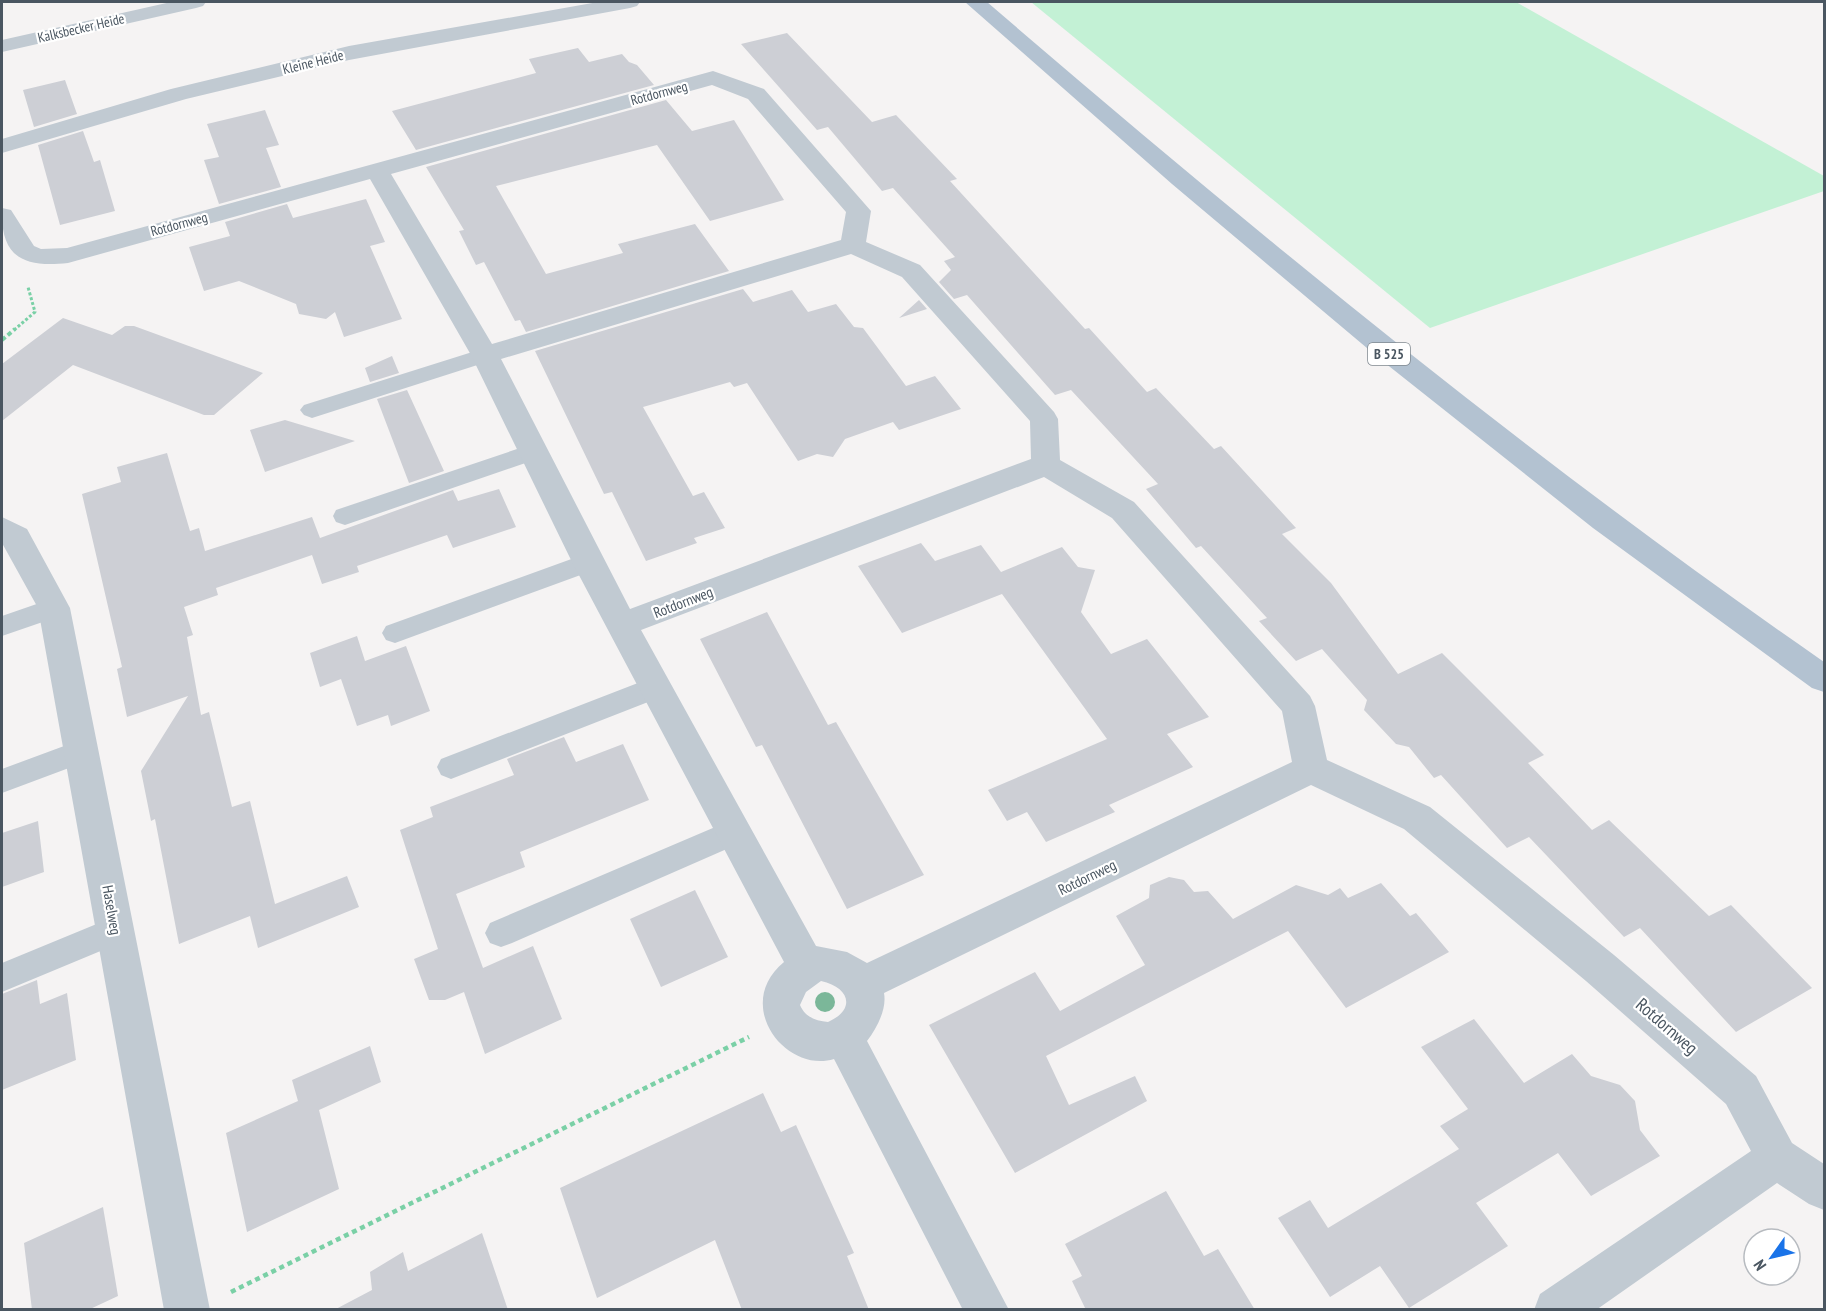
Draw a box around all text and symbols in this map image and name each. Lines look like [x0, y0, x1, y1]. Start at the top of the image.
street label: Kalksbecker Heide [36, 9, 126, 47]
street label: Kleine Heide [281, 46, 345, 78]
street label: Rotdornweg [629, 77, 689, 109]
street label: Rotdornweg [149, 208, 209, 240]
road number: B 525 [1368, 343, 1410, 365]
street label: Rotdornweg [651, 582, 715, 622]
street label: Rotdornweg [1055, 855, 1119, 899]
street label: Haselweg [98, 884, 126, 936]
street label: Rotdornweg [1631, 993, 1703, 1059]
north arrow [1742, 1227, 1802, 1287]
text: N [1749, 1256, 1770, 1275]

